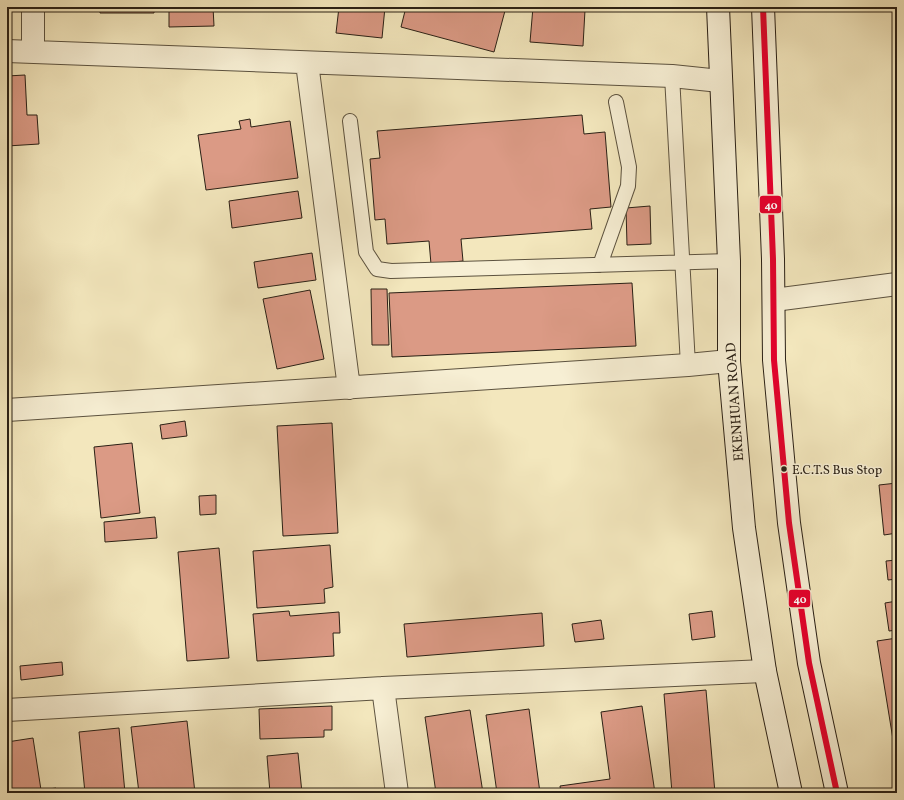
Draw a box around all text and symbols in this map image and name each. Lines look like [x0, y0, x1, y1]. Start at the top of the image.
line badge: 40 [759, 195, 782, 214]
text: 40 [764, 199, 778, 214]
street label: EKENHUAN ROAD [722, 342, 749, 462]
place label: E.C.T.S Bus Stop [792, 462, 882, 480]
marker: E.C.T.S Bus Stop [779, 464, 789, 474]
line badge: 40 [788, 589, 811, 608]
text: 40 [793, 593, 807, 608]

